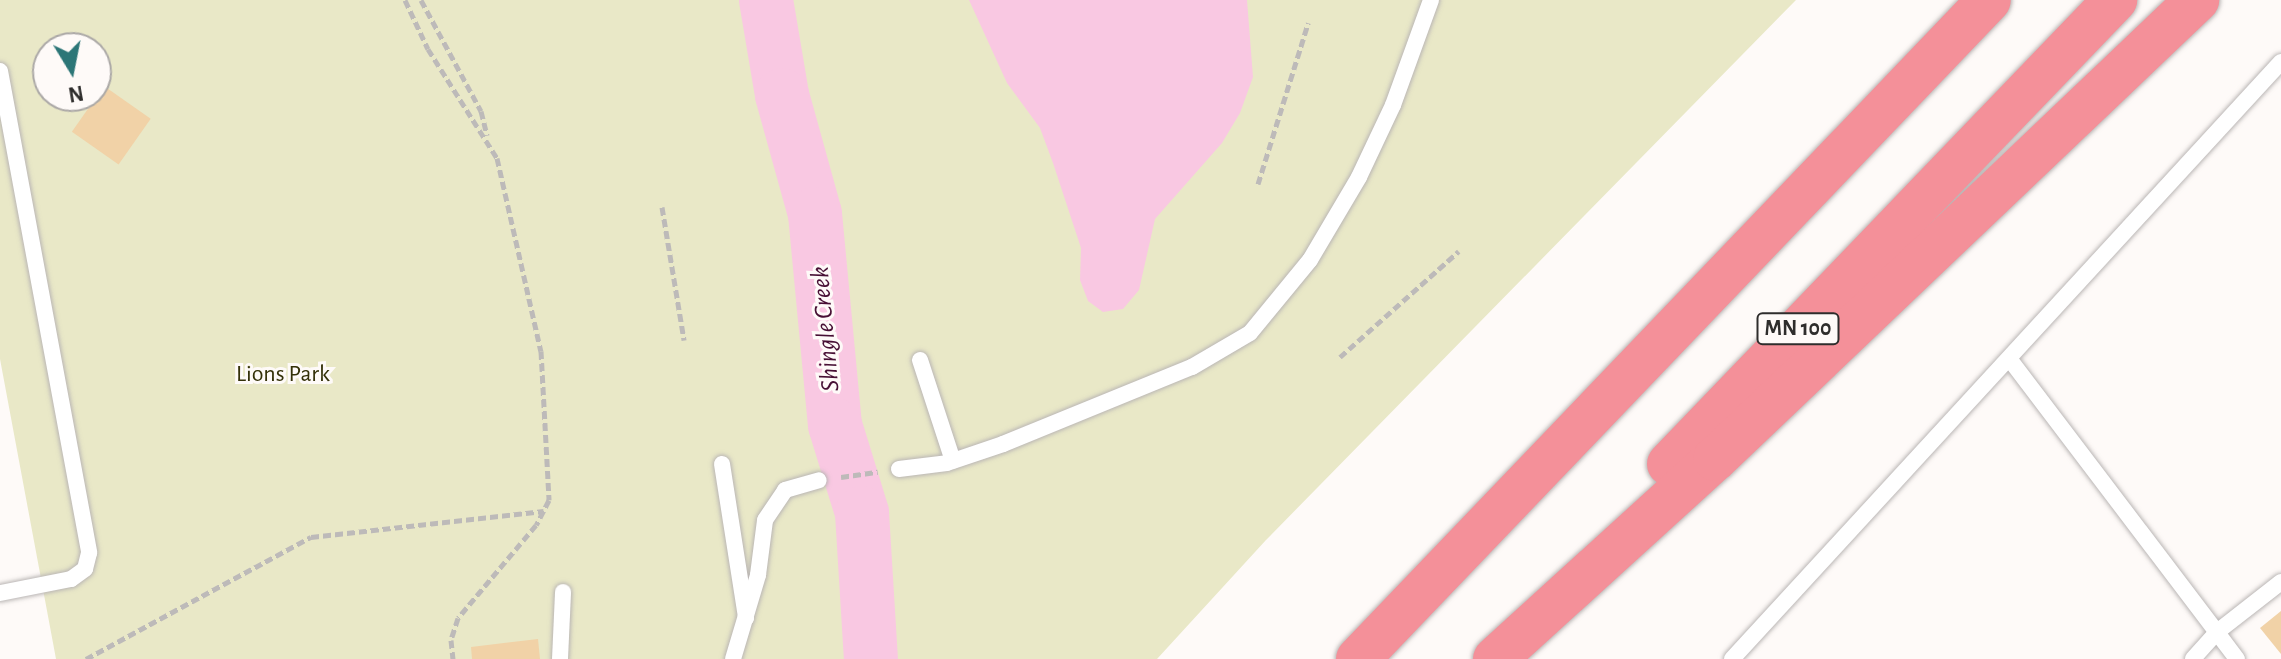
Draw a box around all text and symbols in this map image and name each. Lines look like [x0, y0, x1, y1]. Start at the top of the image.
north arrow [32, 32, 112, 112]
text: N [66, 82, 85, 106]
water label: Shingle Creek [805, 265, 847, 393]
road number: MN 100 [1756, 311, 1840, 347]
park label: Lions Park [236, 361, 330, 389]

